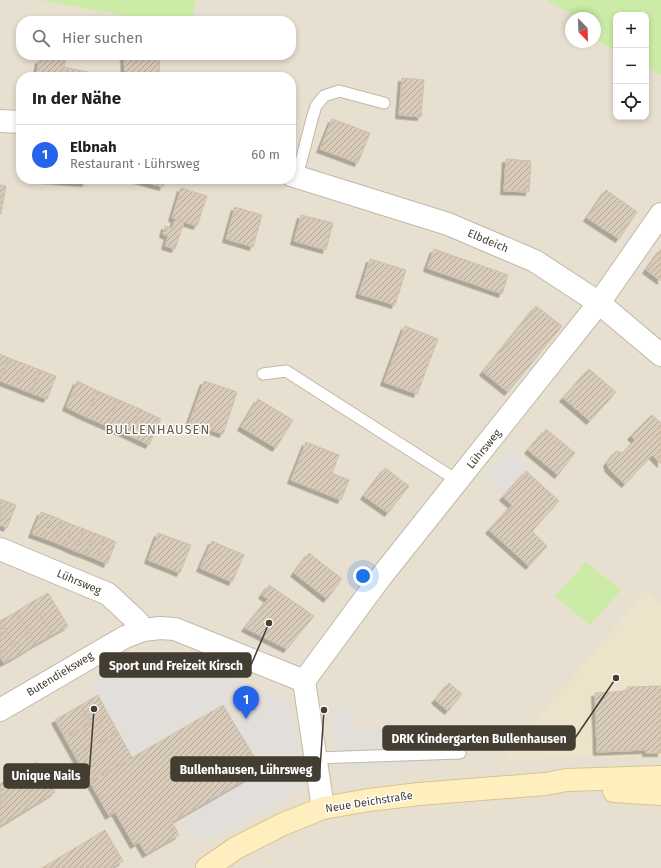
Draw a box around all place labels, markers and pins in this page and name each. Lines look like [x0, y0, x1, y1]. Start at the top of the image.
callout: Sport und Freizeit Kirsch [100, 653, 251, 677]
pin: 1 [233, 686, 259, 719]
callout: DRK Kindergarten Bullenhausen [383, 726, 575, 750]
callout: Bullenhausen, Lührsweg [171, 757, 320, 781]
callout: Unique Nails [4, 764, 89, 788]

